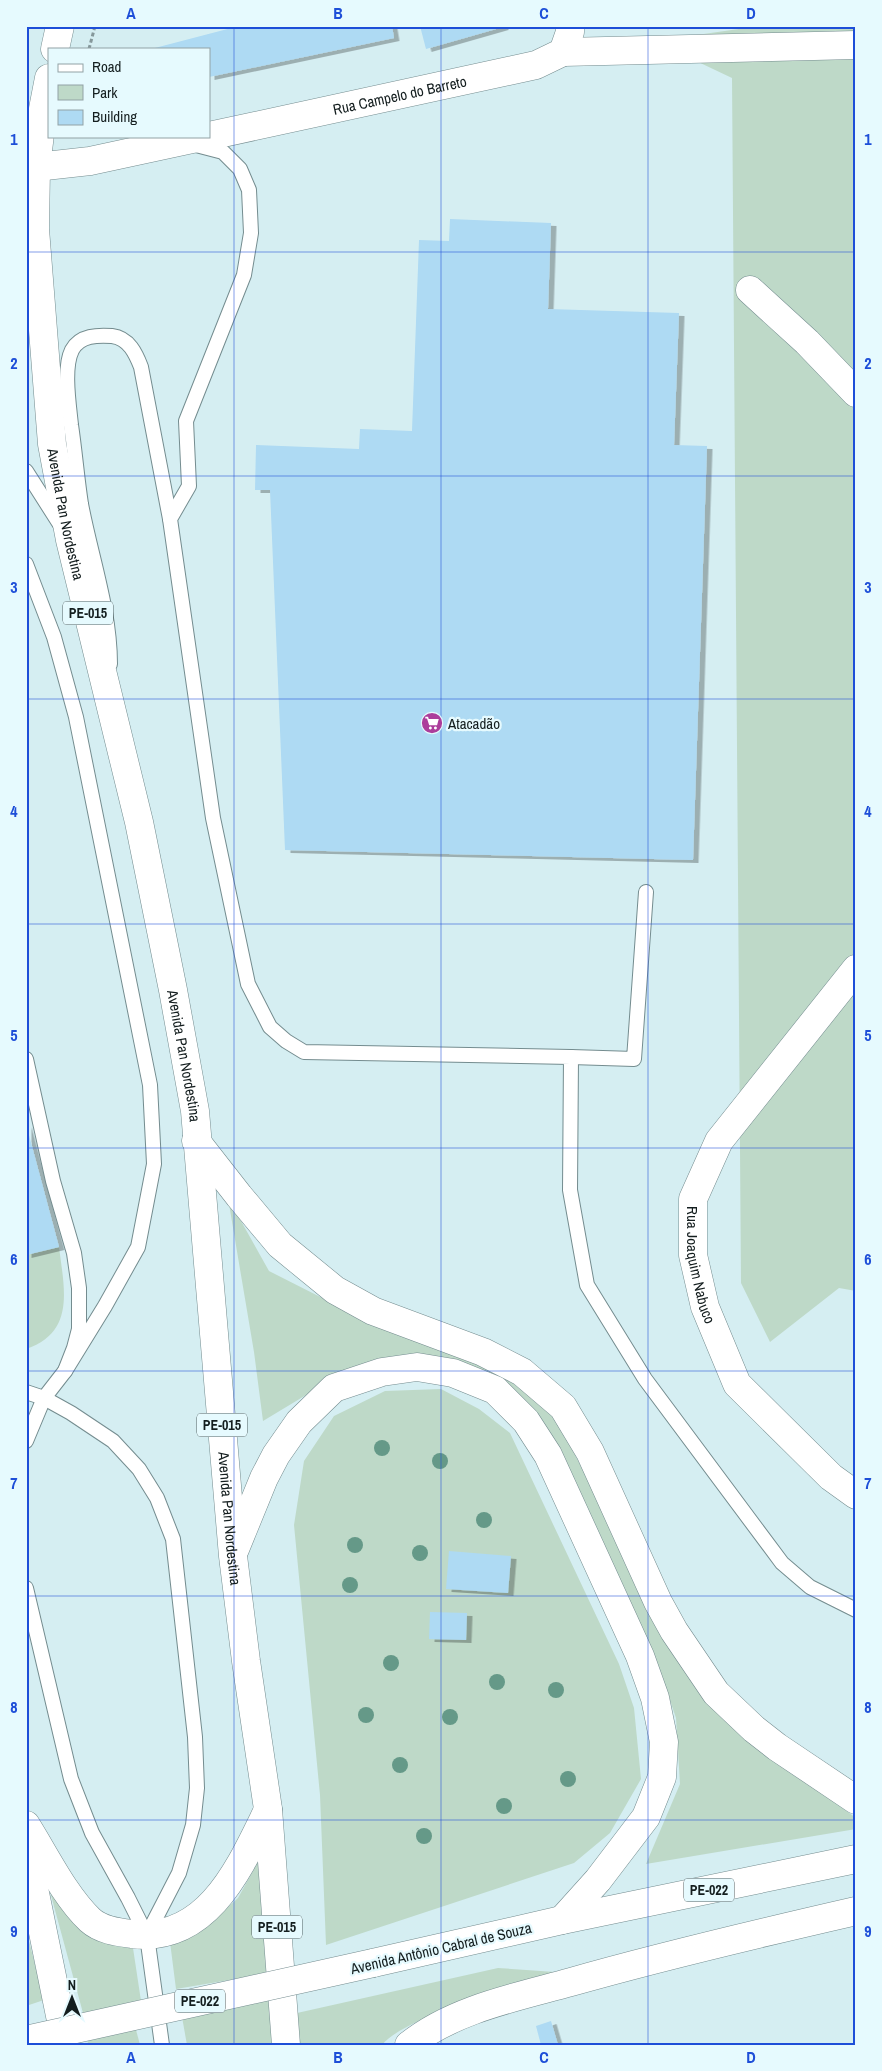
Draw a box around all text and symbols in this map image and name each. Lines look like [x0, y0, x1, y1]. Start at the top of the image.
text: A [126, 2, 136, 24]
text: B [333, 2, 343, 24]
text: C [539, 2, 549, 24]
text: D [746, 2, 756, 24]
legend [48, 48, 210, 138]
text: Road [92, 56, 121, 77]
street label: Rua Campelo do Barreto [331, 70, 468, 119]
text: Park [92, 82, 118, 103]
text: Building [92, 106, 137, 127]
text: 1 [10, 128, 18, 150]
text: 1 [864, 128, 872, 150]
text: 2 [10, 352, 18, 374]
text: 2 [864, 352, 872, 374]
street label: Avenida Pan Nordestina [42, 445, 90, 582]
text: 3 [10, 576, 18, 598]
text: 3 [864, 576, 872, 598]
road number: PE-015 [63, 602, 113, 624]
supermarket icon: Atacadão [420, 711, 444, 735]
place label: Atacadão [447, 713, 500, 734]
text: 4 [10, 800, 18, 822]
text: 4 [864, 800, 872, 822]
street label: Avenida Pan Nordestina [162, 987, 206, 1123]
text: 5 [10, 1024, 18, 1046]
text: 5 [864, 1024, 872, 1046]
street label: Rua Joaquim Nabuco [682, 1206, 721, 1327]
text: 6 [10, 1248, 18, 1270]
text: 6 [864, 1248, 872, 1270]
road number: PE-015 [197, 1414, 247, 1436]
street label: Avenida Pan Nordestina [214, 1450, 247, 1587]
text: 7 [10, 1472, 18, 1494]
text: 7 [864, 1472, 872, 1494]
text: 8 [10, 1696, 18, 1718]
text: 8 [864, 1696, 872, 1718]
road number: PE-022 [684, 1878, 734, 1902]
road number: PE-015 [252, 1915, 302, 1938]
street label: Avenida Antônio Cabral de Souza [347, 1917, 534, 1979]
text: 9 [10, 1920, 18, 1942]
text: 9 [864, 1920, 872, 1942]
north arrow [48, 1974, 98, 2024]
text: N [68, 1976, 76, 1994]
road number: PE-022 [175, 1990, 225, 2012]
text: A [126, 2046, 136, 2068]
text: B [333, 2046, 343, 2068]
text: C [539, 2046, 549, 2068]
text: D [746, 2046, 756, 2068]

